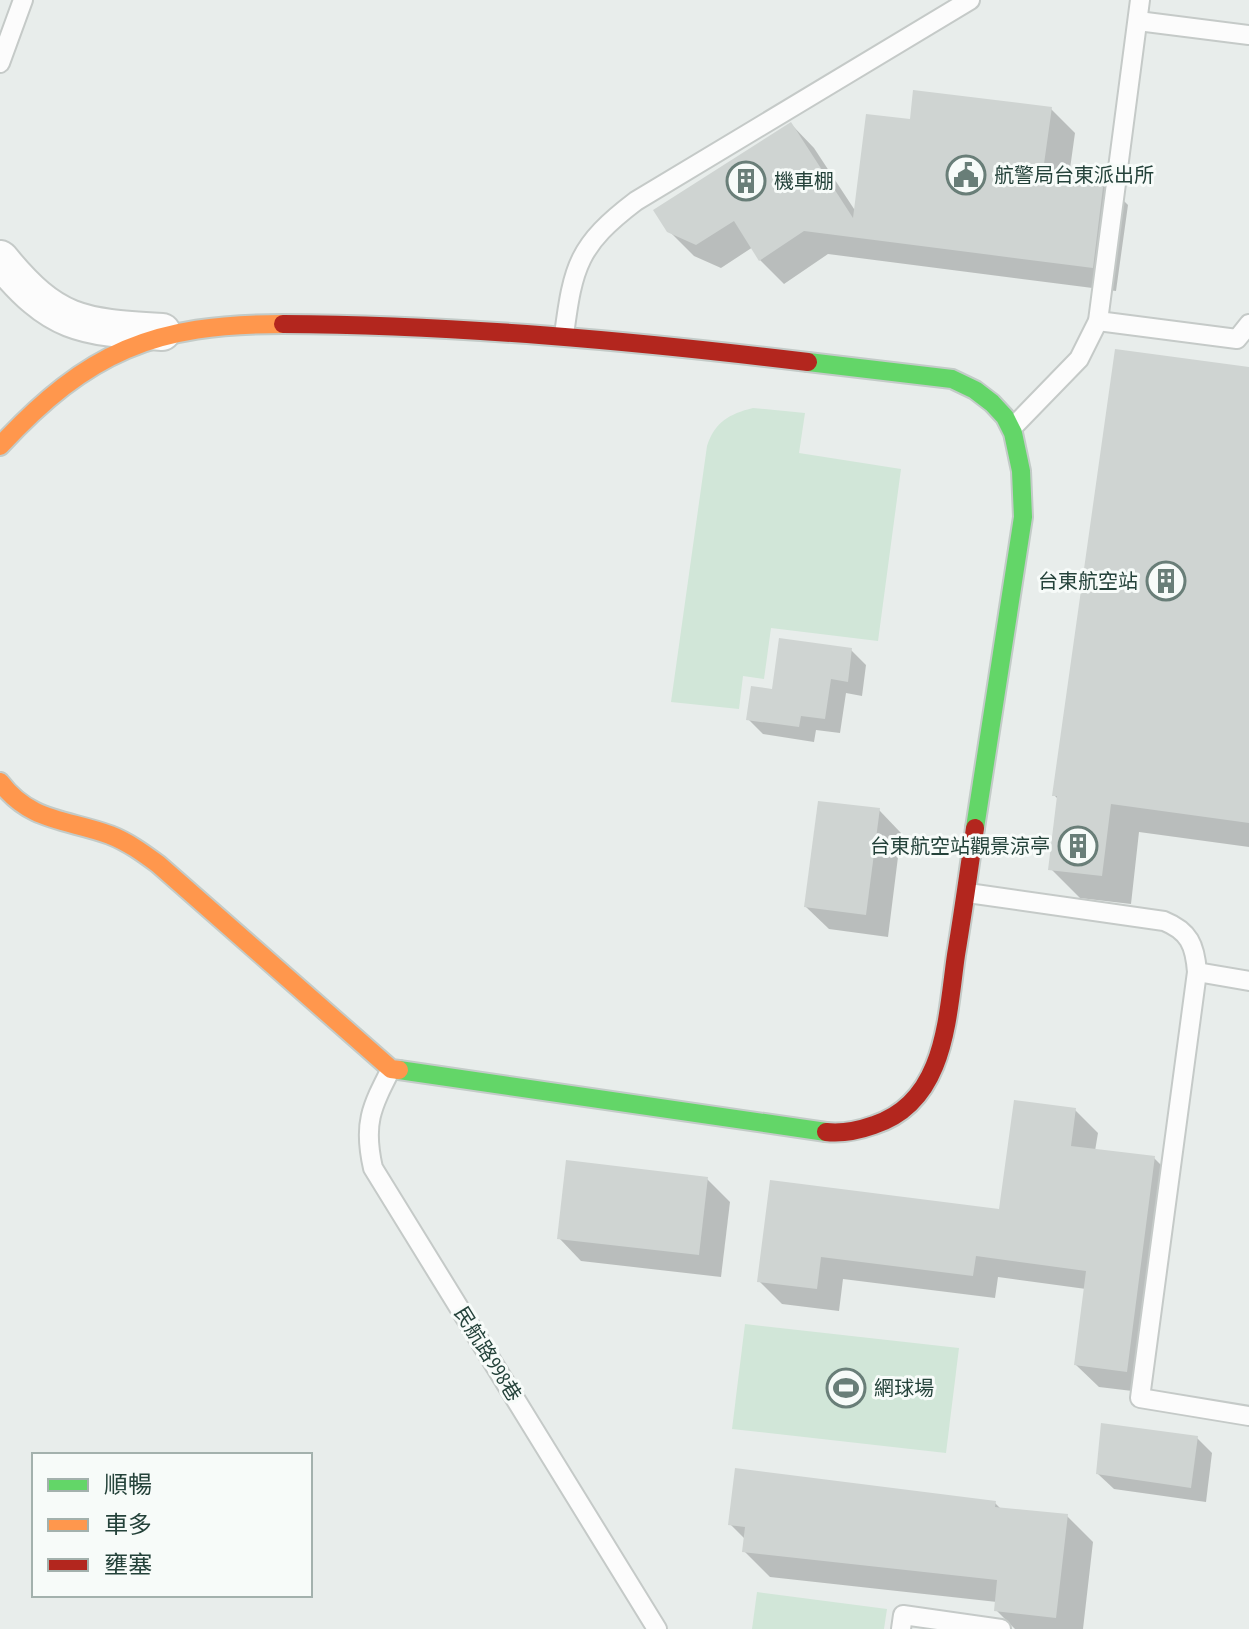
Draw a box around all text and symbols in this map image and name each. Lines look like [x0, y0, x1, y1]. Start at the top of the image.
public building icon: 航警局台東派出所 [945, 154, 987, 196]
building icon: 機車棚 [725, 160, 767, 202]
place label: 航警局台東派出所 [994, 162, 1154, 188]
place label: 機車棚 [774, 168, 834, 194]
building icon: 台東航空站 [1145, 560, 1187, 602]
place label: 台東航空站 [1038, 568, 1138, 594]
building icon: 台東航空站觀景涼亭 [1057, 825, 1099, 867]
place label: 台東航空站觀景涼亭 [870, 833, 1050, 859]
street label: 民航路998巷 [449, 1302, 527, 1406]
sports icon: 網球場 [825, 1367, 867, 1409]
place label: 網球場 [874, 1375, 934, 1401]
legend [32, 1453, 312, 1597]
text: 順暢 [104, 1469, 152, 1500]
text: 車多 [104, 1509, 152, 1540]
text: 壅塞 [104, 1549, 152, 1580]

